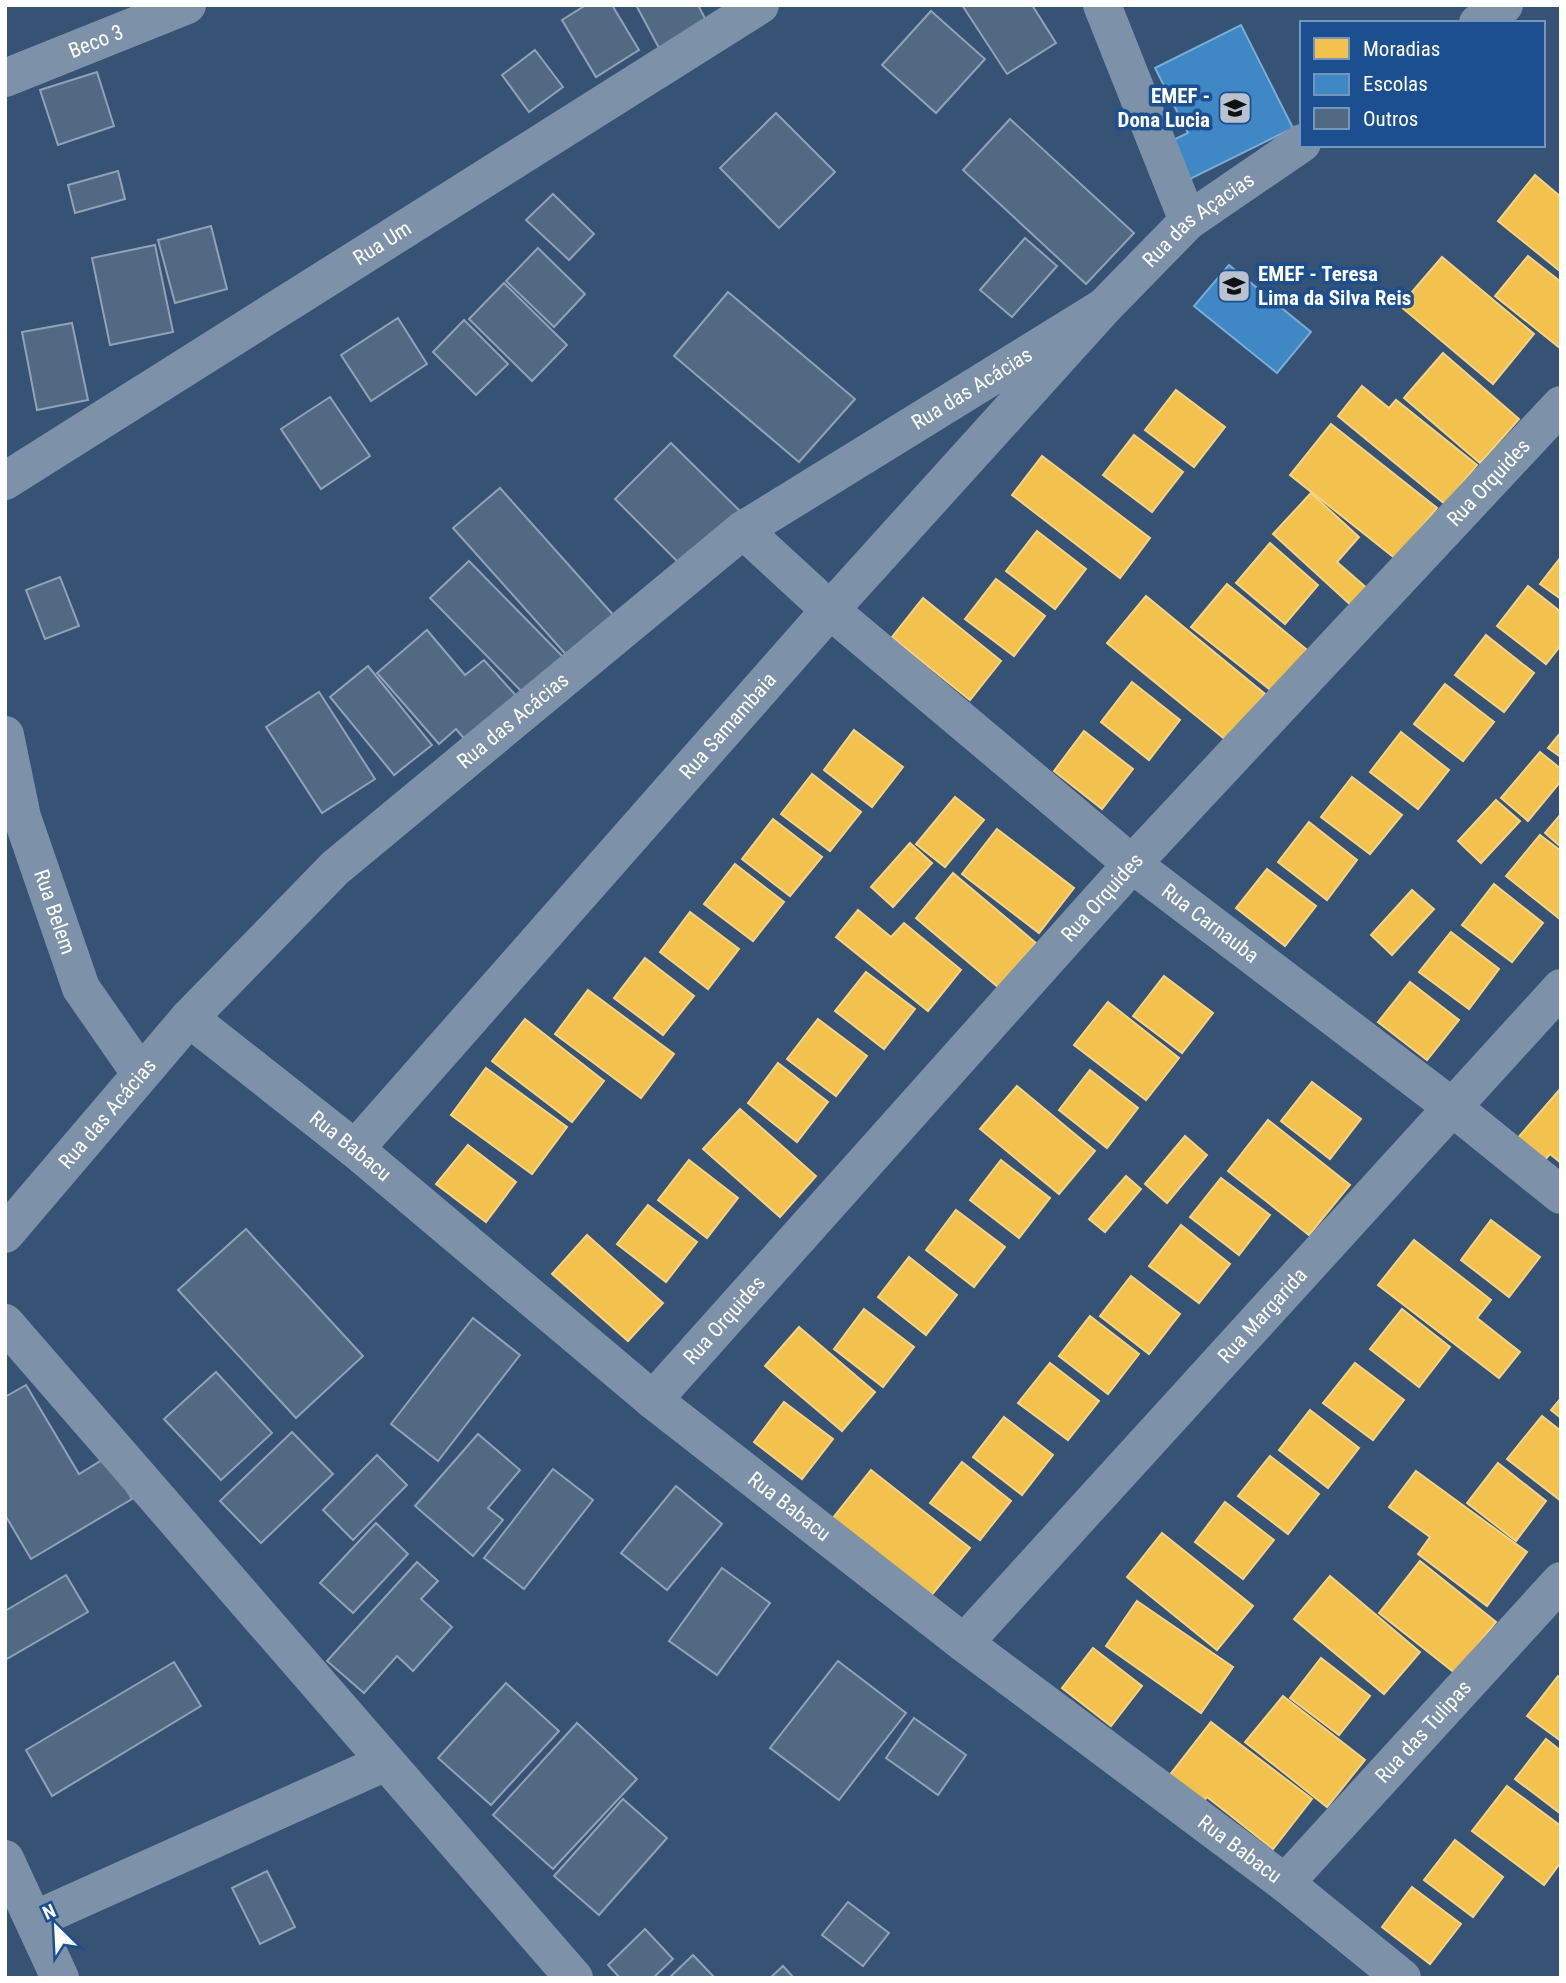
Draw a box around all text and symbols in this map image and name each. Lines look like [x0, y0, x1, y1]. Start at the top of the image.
street label: Beco 3 [65, 20, 127, 63]
legend [1300, 21, 1545, 147]
text: Moradias [1363, 37, 1440, 61]
text: Escolas [1363, 72, 1428, 96]
place label: EMEF - Dona Lucia [1118, 84, 1210, 132]
school or university icon: EMEF - Dona Lucia [1216, 89, 1254, 127]
text: Outros [1363, 107, 1418, 131]
street label: Rua das Açacias [1138, 167, 1259, 272]
street label: Rua Um [349, 216, 416, 270]
place label: EMEF - Teresa Lima da Silva Reis [1258, 262, 1411, 310]
school or university icon: EMEF - Teresa Lima da Silva Reis [1215, 267, 1253, 305]
street label: Rua das Acácias [907, 342, 1037, 435]
street label: Rua Orquides [1442, 434, 1535, 531]
street label: Rua das Acácias [452, 668, 573, 774]
street label: Rua Samambaia [675, 668, 781, 784]
street label: Rua Orquides [1056, 848, 1148, 947]
street label: Rua Belem [29, 866, 80, 957]
street label: Rua Carnauba [1157, 879, 1263, 968]
street label: Rua das Acácias [54, 1054, 161, 1174]
street label: Rua Babacu [305, 1106, 396, 1186]
street label: Rua Margarida [1213, 1263, 1312, 1368]
street label: Rua Orquides [679, 1271, 770, 1369]
street label: Rua Babacu [743, 1467, 835, 1546]
street label: Rua das Tulipas [1370, 1675, 1476, 1788]
street label: Rua Babacu [1193, 1810, 1286, 1888]
north arrow [21, 1892, 91, 1962]
text: N [39, 1899, 59, 1925]

